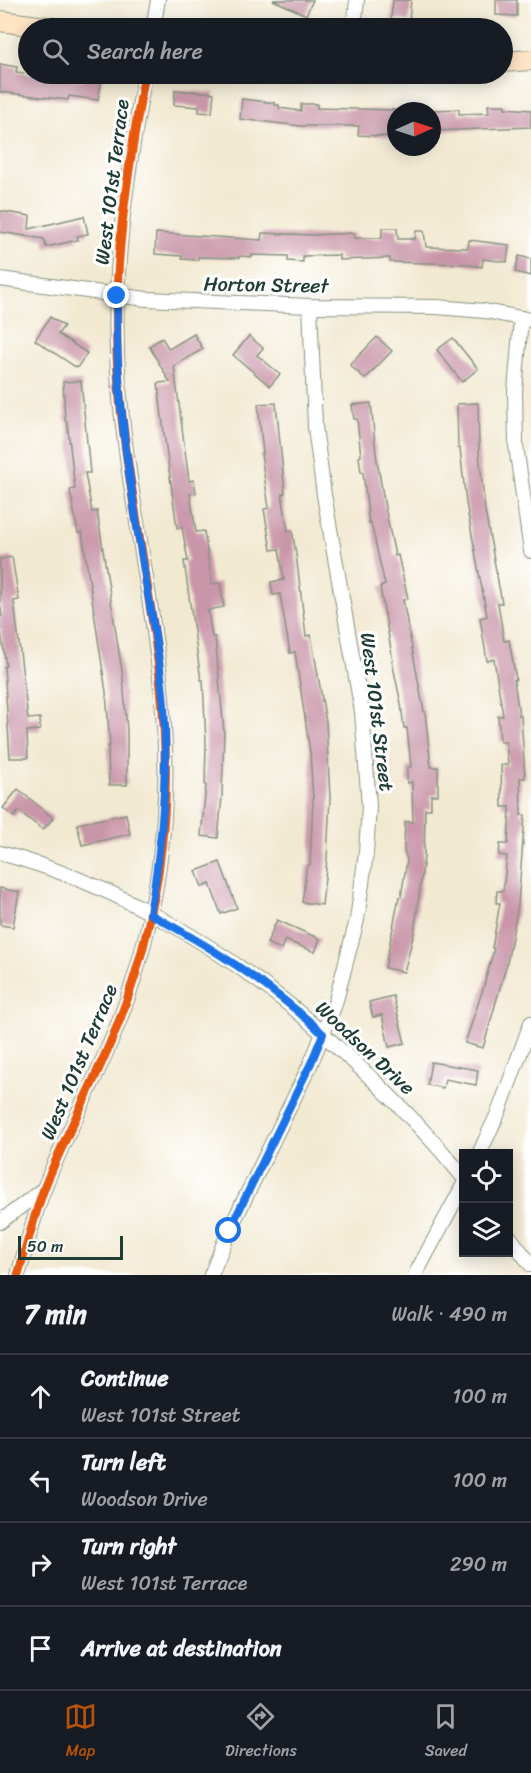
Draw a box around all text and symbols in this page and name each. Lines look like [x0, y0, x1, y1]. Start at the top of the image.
search box [18, 18, 513, 84]
text: Search here [87, 32, 203, 71]
icon: search [39, 35, 72, 68]
street label: West 101st Terrace [84, 97, 140, 267]
north arrow [387, 102, 441, 156]
street label: Horton Street [203, 266, 330, 304]
route end [103, 282, 129, 308]
street label: West 101st Street [350, 631, 404, 794]
street label: West 101st Terrace [30, 978, 128, 1145]
street label: Woodson Drive [307, 992, 423, 1104]
map controls [459, 1149, 513, 1257]
button: locate [459, 1149, 513, 1203]
button: layers [459, 1203, 513, 1257]
route start [215, 1217, 241, 1243]
text: 50 m [27, 1232, 63, 1261]
scale bar [18, 1233, 123, 1260]
text: 7 min [24, 1291, 87, 1337]
text: Walk · 490 m [391, 1297, 507, 1332]
text: Continue [81, 1359, 169, 1398]
text: 100 m [453, 1379, 507, 1414]
icon: ahead [24, 1380, 57, 1413]
text: West 101st Street [81, 1398, 241, 1433]
text: Turn left [81, 1443, 166, 1482]
text: 100 m [453, 1463, 507, 1498]
icon: left [24, 1464, 57, 1497]
text: Woodson Drive [81, 1482, 208, 1517]
text: Turn right [81, 1527, 176, 1566]
text: 290 m [450, 1547, 507, 1582]
icon: right [24, 1548, 57, 1581]
text: West 101st Terrace [81, 1566, 247, 1601]
text: Arrive at destination [81, 1629, 282, 1668]
icon: arrive [24, 1632, 57, 1665]
tab: Map [64, 1700, 97, 1765]
tab: Directions [225, 1700, 297, 1765]
tab: Saved [425, 1700, 467, 1765]

